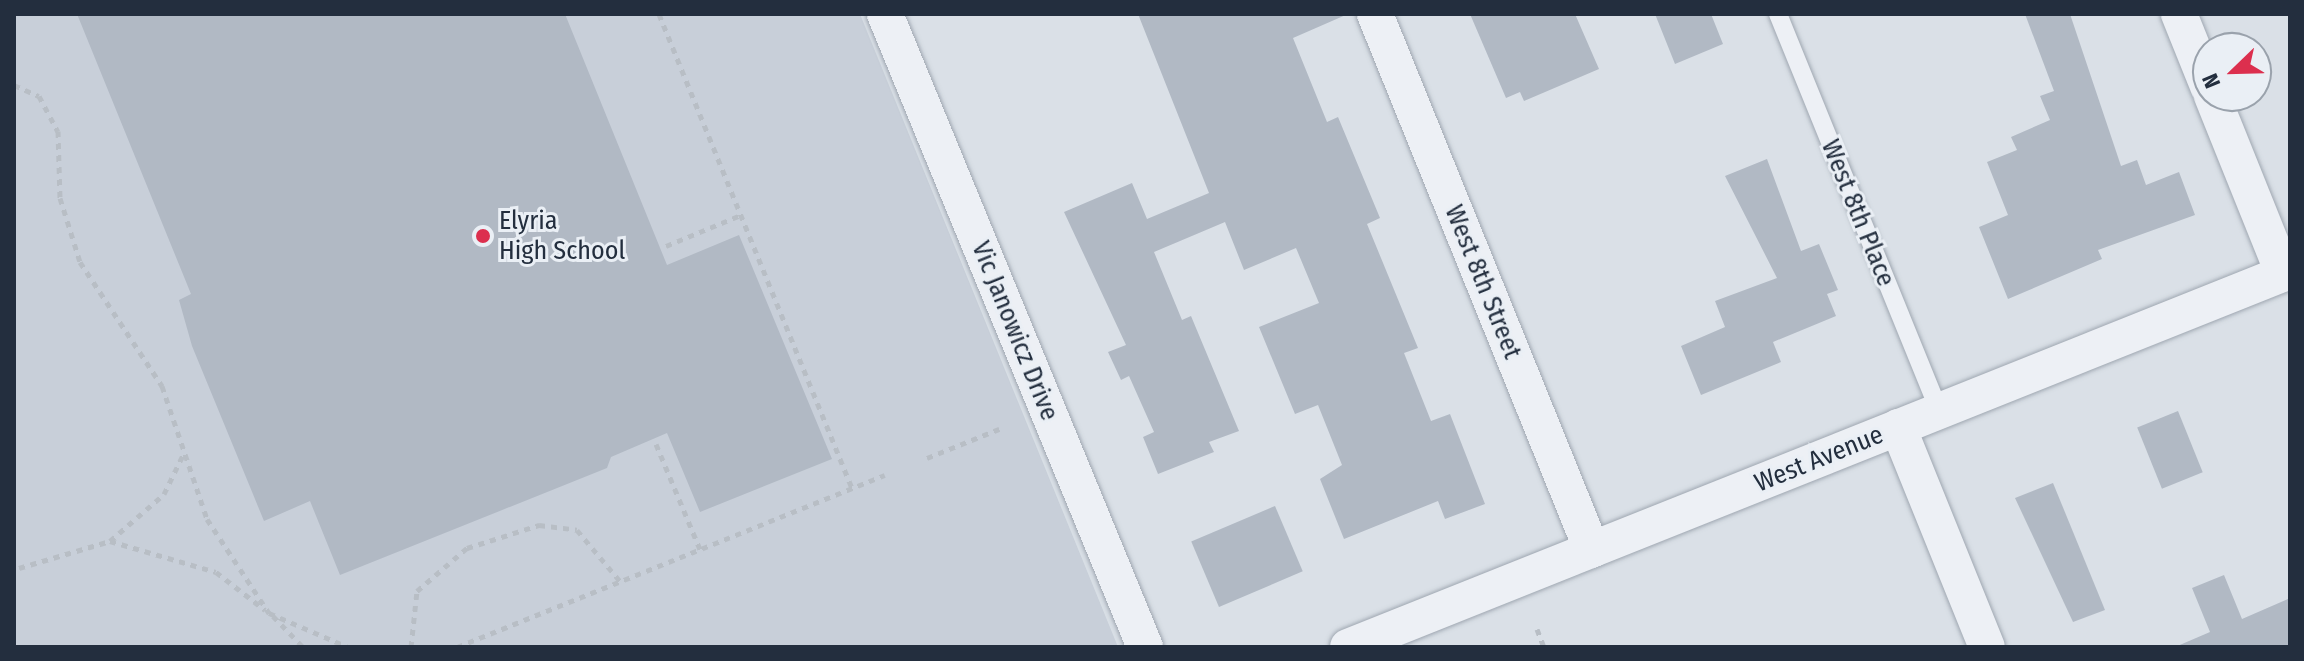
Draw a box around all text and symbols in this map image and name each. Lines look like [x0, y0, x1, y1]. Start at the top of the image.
north arrow [2192, 32, 2272, 112]
text: N [2196, 69, 2226, 92]
street label: West 8th Place [1814, 135, 1902, 291]
street label: West 8th Street [1438, 201, 1528, 363]
place label: Elyria High School [499, 205, 625, 266]
marker: Elyria High School [474, 227, 492, 245]
street label: Vic Janowicz Drive [965, 237, 1065, 425]
street label: West Avenue [1750, 419, 1888, 499]

